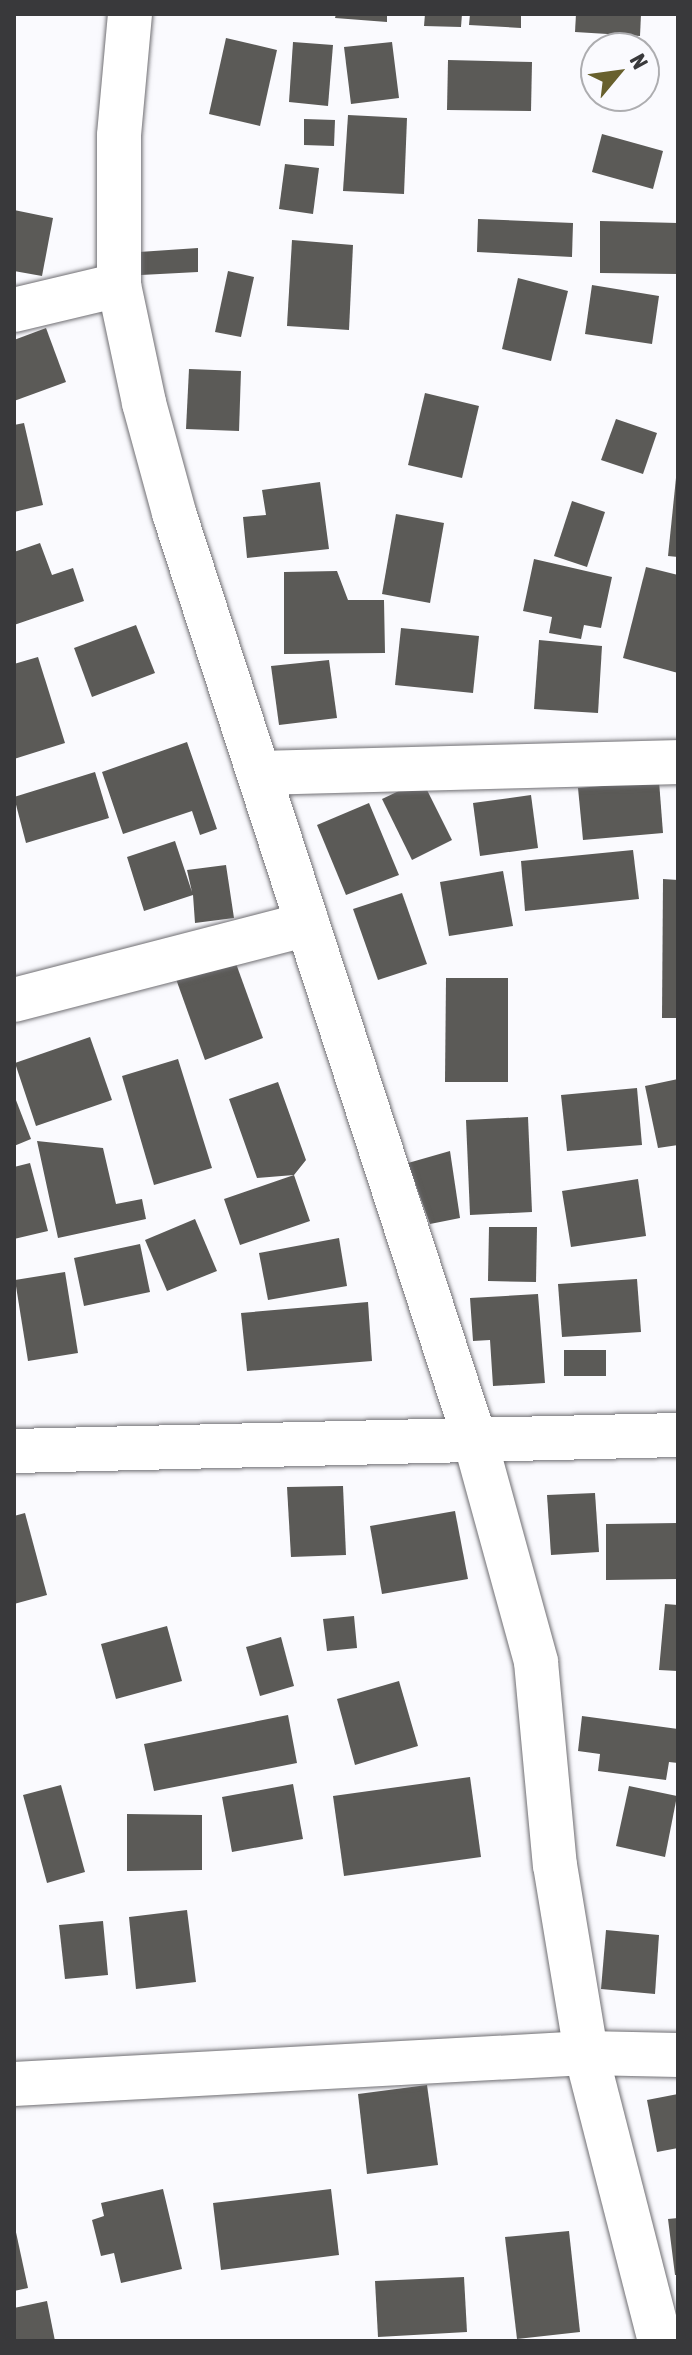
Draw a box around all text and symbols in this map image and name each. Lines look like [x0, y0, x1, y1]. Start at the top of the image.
north arrow [580, 32, 660, 112]
text: N [625, 49, 654, 73]

